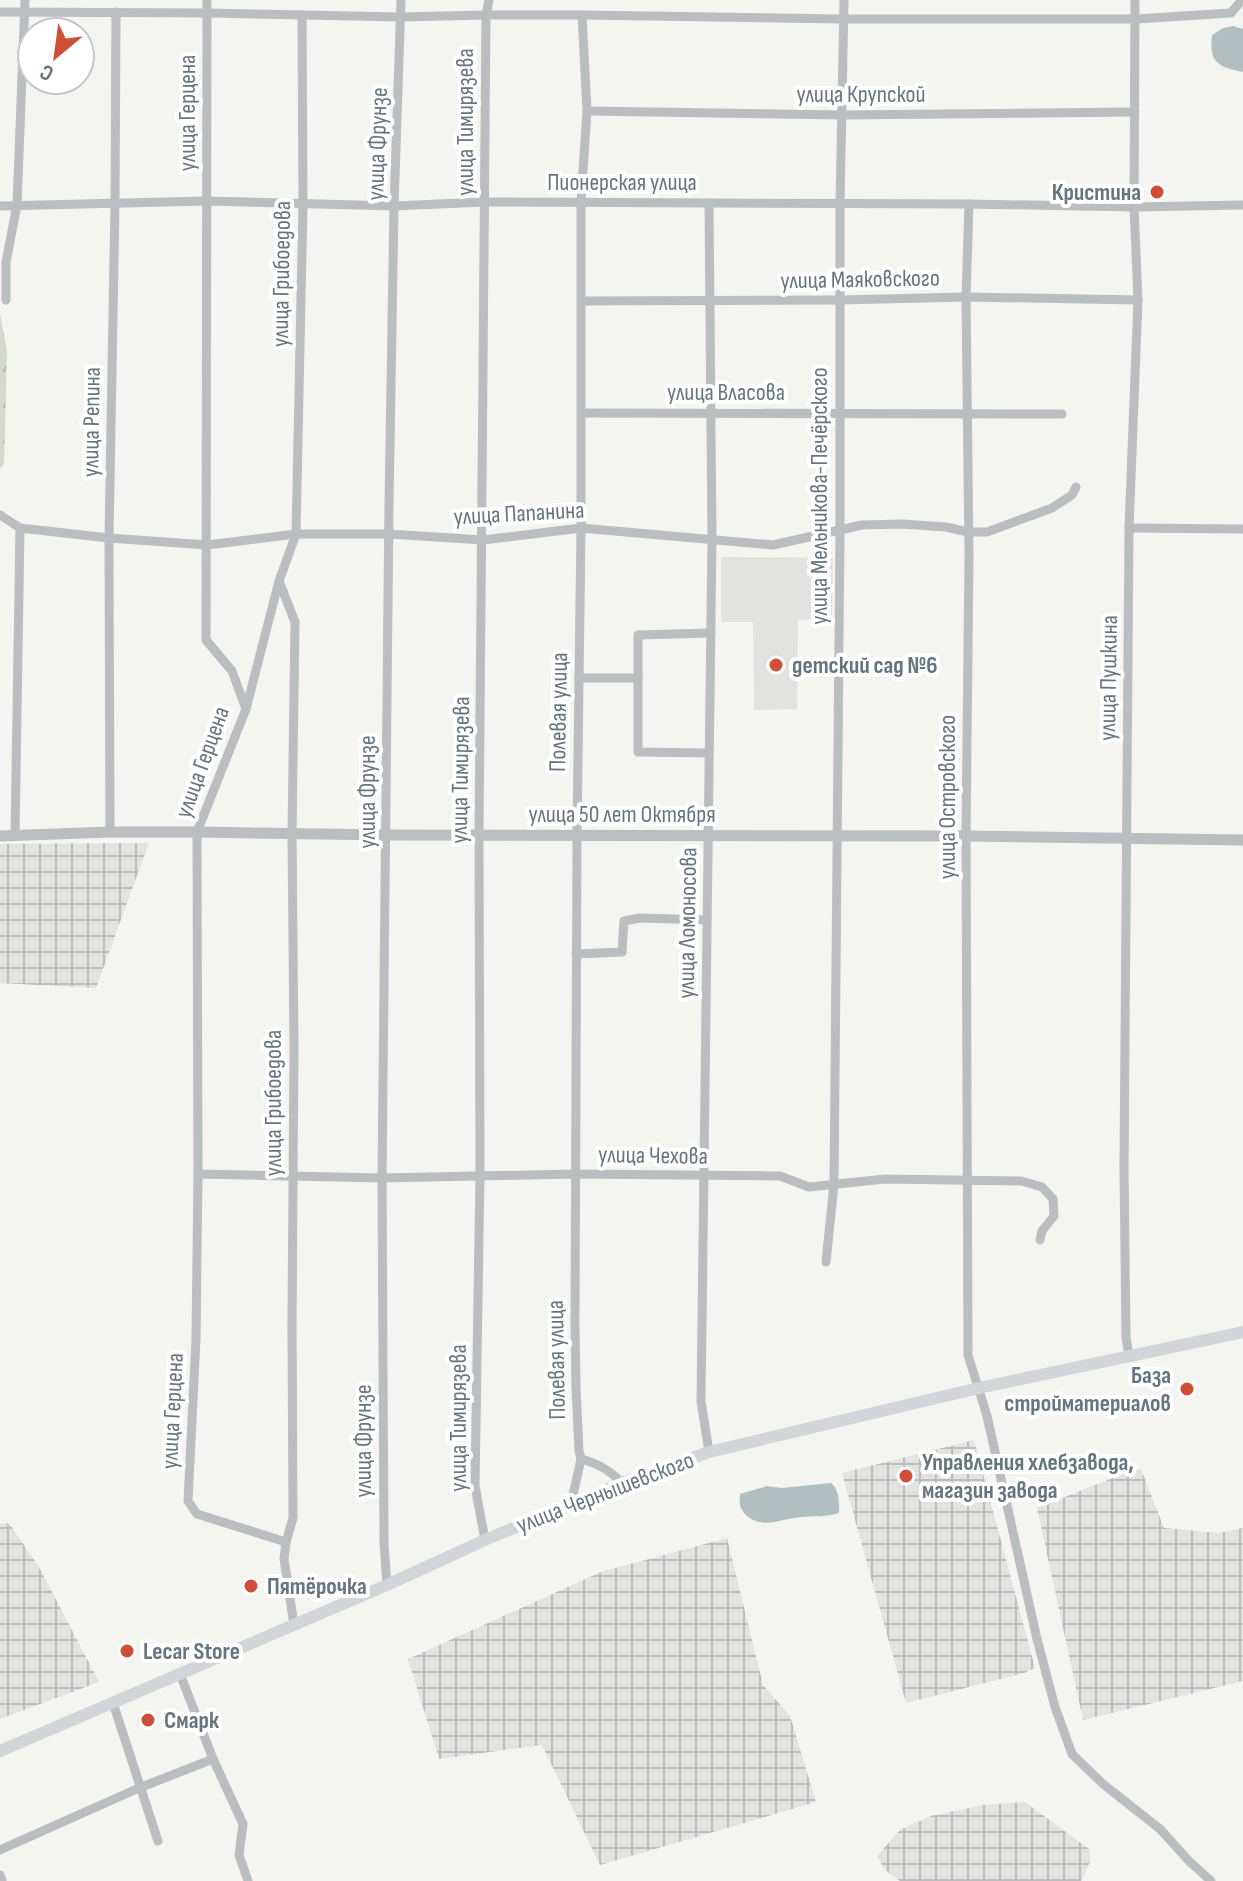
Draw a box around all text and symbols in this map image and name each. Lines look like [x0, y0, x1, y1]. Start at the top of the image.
north arrow [16, 16, 96, 96]
street label: улица Тимирязева [451, 48, 480, 196]
street label: улица Герцена [173, 55, 202, 171]
text: С [36, 58, 59, 87]
street label: улица Крупской [796, 80, 926, 109]
street label: улица Фрунзе [361, 87, 394, 201]
street label: Пионерская улица [547, 168, 697, 197]
place label: Кристина [1052, 178, 1141, 207]
marker: Кристина [1148, 183, 1166, 201]
street label: улица Грибоедова [266, 201, 297, 347]
street label: улица Маяковского [780, 264, 940, 295]
street label: улица Репина [76, 367, 107, 477]
street label: улица Мельникова-Печёрского [805, 367, 834, 625]
street label: улица Власова [667, 378, 785, 407]
street label: улица Папанина [453, 496, 585, 531]
street label: улица Пушкина [1093, 615, 1124, 741]
place label: детский сад №6 [792, 651, 938, 680]
street label: Полевая улица [543, 652, 574, 772]
marker: детский сад №6 [767, 656, 785, 674]
street label: улица Тимирязева [445, 696, 476, 844]
street label: улица Герцена [169, 703, 236, 822]
street label: улица Островского [933, 715, 962, 879]
street label: улица Фрунзе [353, 735, 382, 849]
street label: улица 50 лет Октября [528, 800, 716, 829]
street label: улица Ломоносова [672, 847, 703, 999]
street label: улица Грибоедова [259, 1030, 288, 1176]
street label: улица Чехова [598, 1140, 708, 1171]
street label: Полевая улица [541, 1300, 572, 1420]
street label: улица Тимирязева [444, 1344, 473, 1492]
street label: улица Герцена [155, 1352, 190, 1470]
place label: База стройматериалов [1004, 1361, 1171, 1418]
marker: База стройматериалов [1178, 1380, 1196, 1398]
street label: улица Фрунзе [349, 1384, 378, 1498]
street label: улица Чернышевского [512, 1445, 698, 1540]
place label: Управления хлебзавода, магазин завода [922, 1448, 1134, 1505]
marker: Управления хлебзавода, магазин завода [897, 1467, 915, 1485]
place label: Пятёрочка [267, 1572, 367, 1601]
marker: Пятёрочка [242, 1577, 260, 1595]
place label: Lecar Store [143, 1637, 240, 1666]
marker: Lecar Store [118, 1642, 136, 1660]
place label: Смарк [164, 1706, 220, 1735]
marker: Смарк [139, 1711, 157, 1729]

